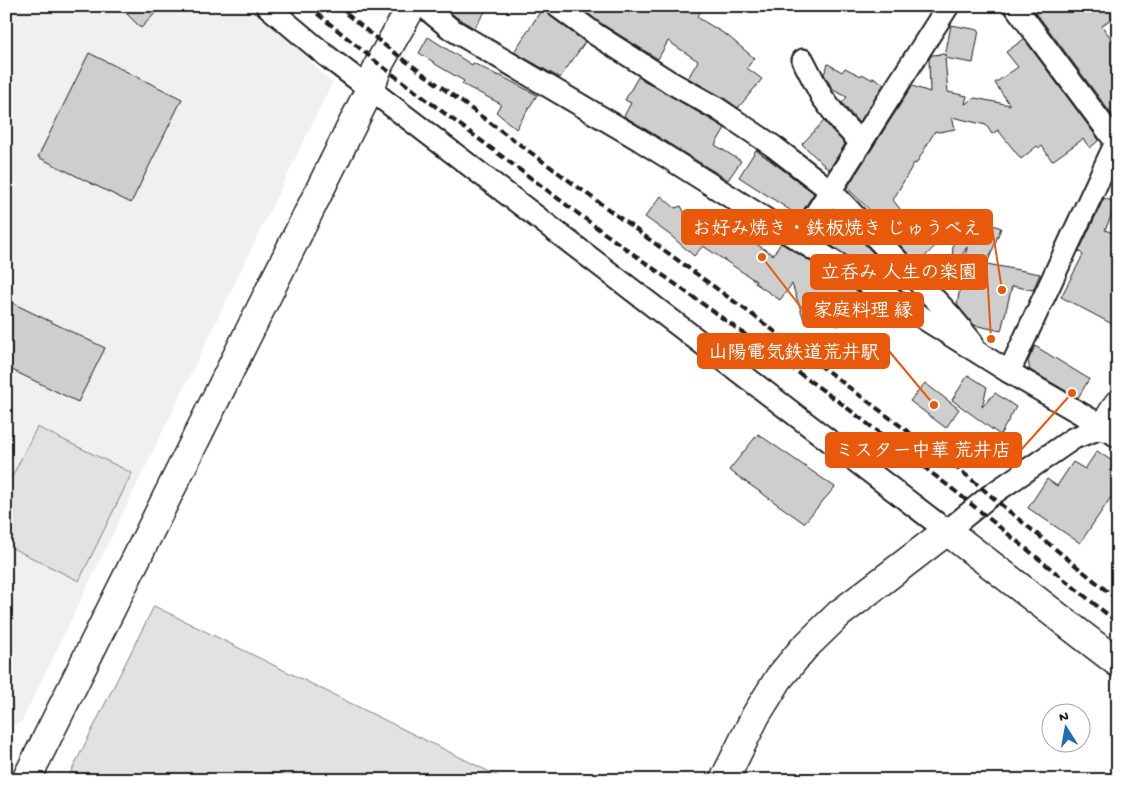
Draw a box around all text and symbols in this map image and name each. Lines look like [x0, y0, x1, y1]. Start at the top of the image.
callout: お好み焼き・鉄板焼き じゅうべえ [682, 210, 992, 244]
text: お好み焼き・鉄板焼き じゅうべえ [692, 218, 982, 242]
callout: 立呑み 人生の楽園 [811, 255, 987, 289]
text: 立呑み 人生の楽園 [821, 262, 977, 286]
callout: 家庭料理 縁 [803, 293, 923, 327]
text: 家庭料理 縁 [813, 300, 913, 324]
callout: 山陽電気鉄道荒井駅 [698, 334, 889, 368]
text: 山陽電気鉄道荒井駅 [708, 342, 880, 366]
callout: ミスター中華 荒井店 [826, 433, 1021, 467]
text: ミスター中華 荒井店 [835, 440, 1011, 464]
north arrow [1042, 704, 1092, 754]
text: N [1058, 708, 1070, 727]

